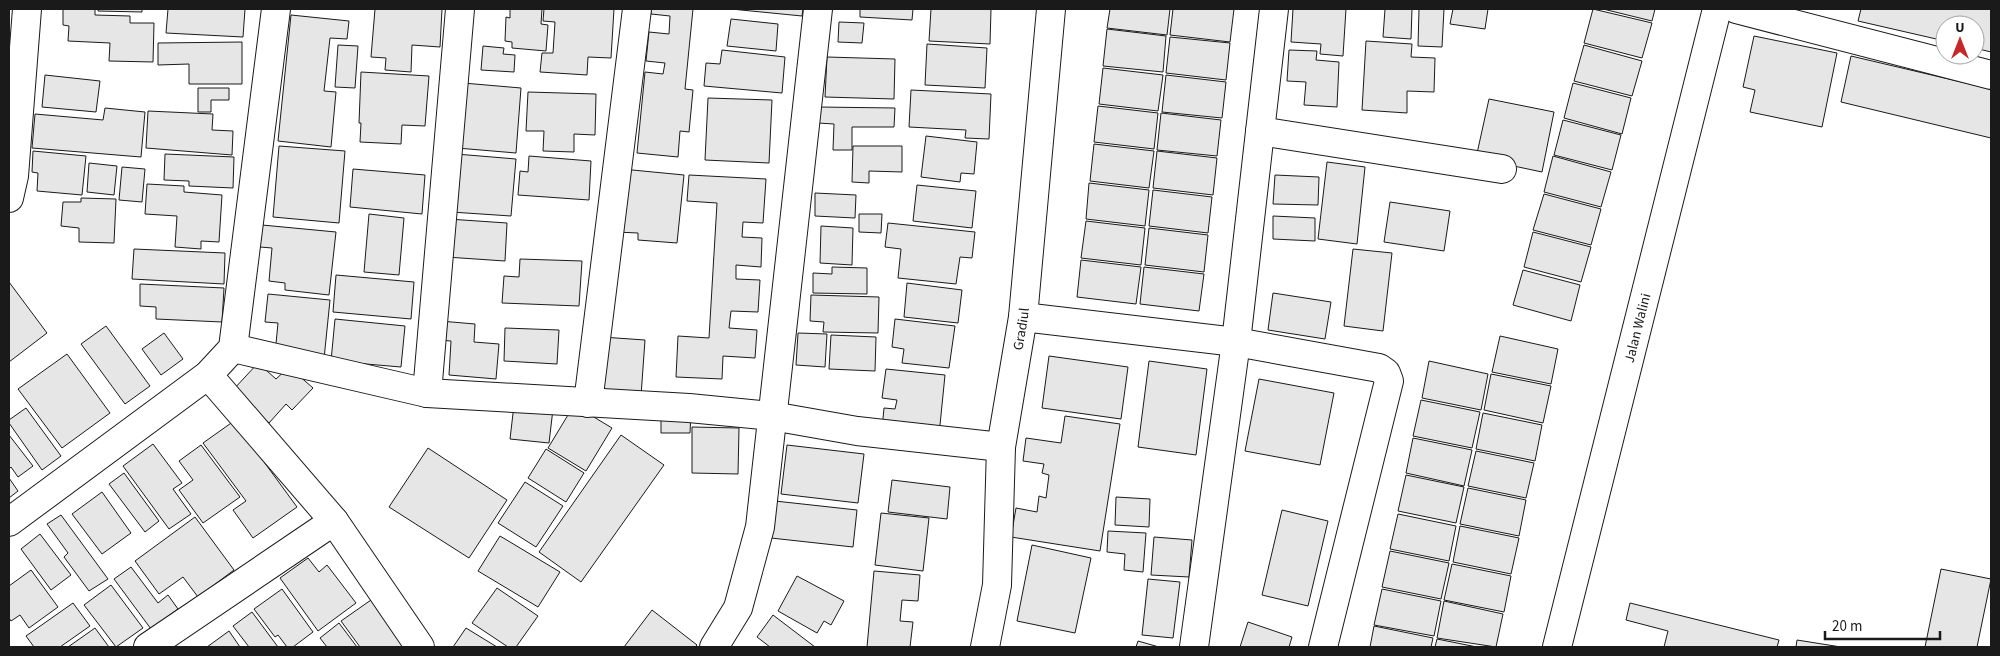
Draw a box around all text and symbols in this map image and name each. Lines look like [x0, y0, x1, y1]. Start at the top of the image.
north arrow [1935, 15, 1985, 65]
text: U [1955, 18, 1965, 38]
street label: Jalan Walini [1620, 291, 1656, 365]
street label: Gradiul [1009, 307, 1035, 352]
scale bar [1825, 608, 1940, 640]
text: 20 m [1832, 616, 1862, 637]

